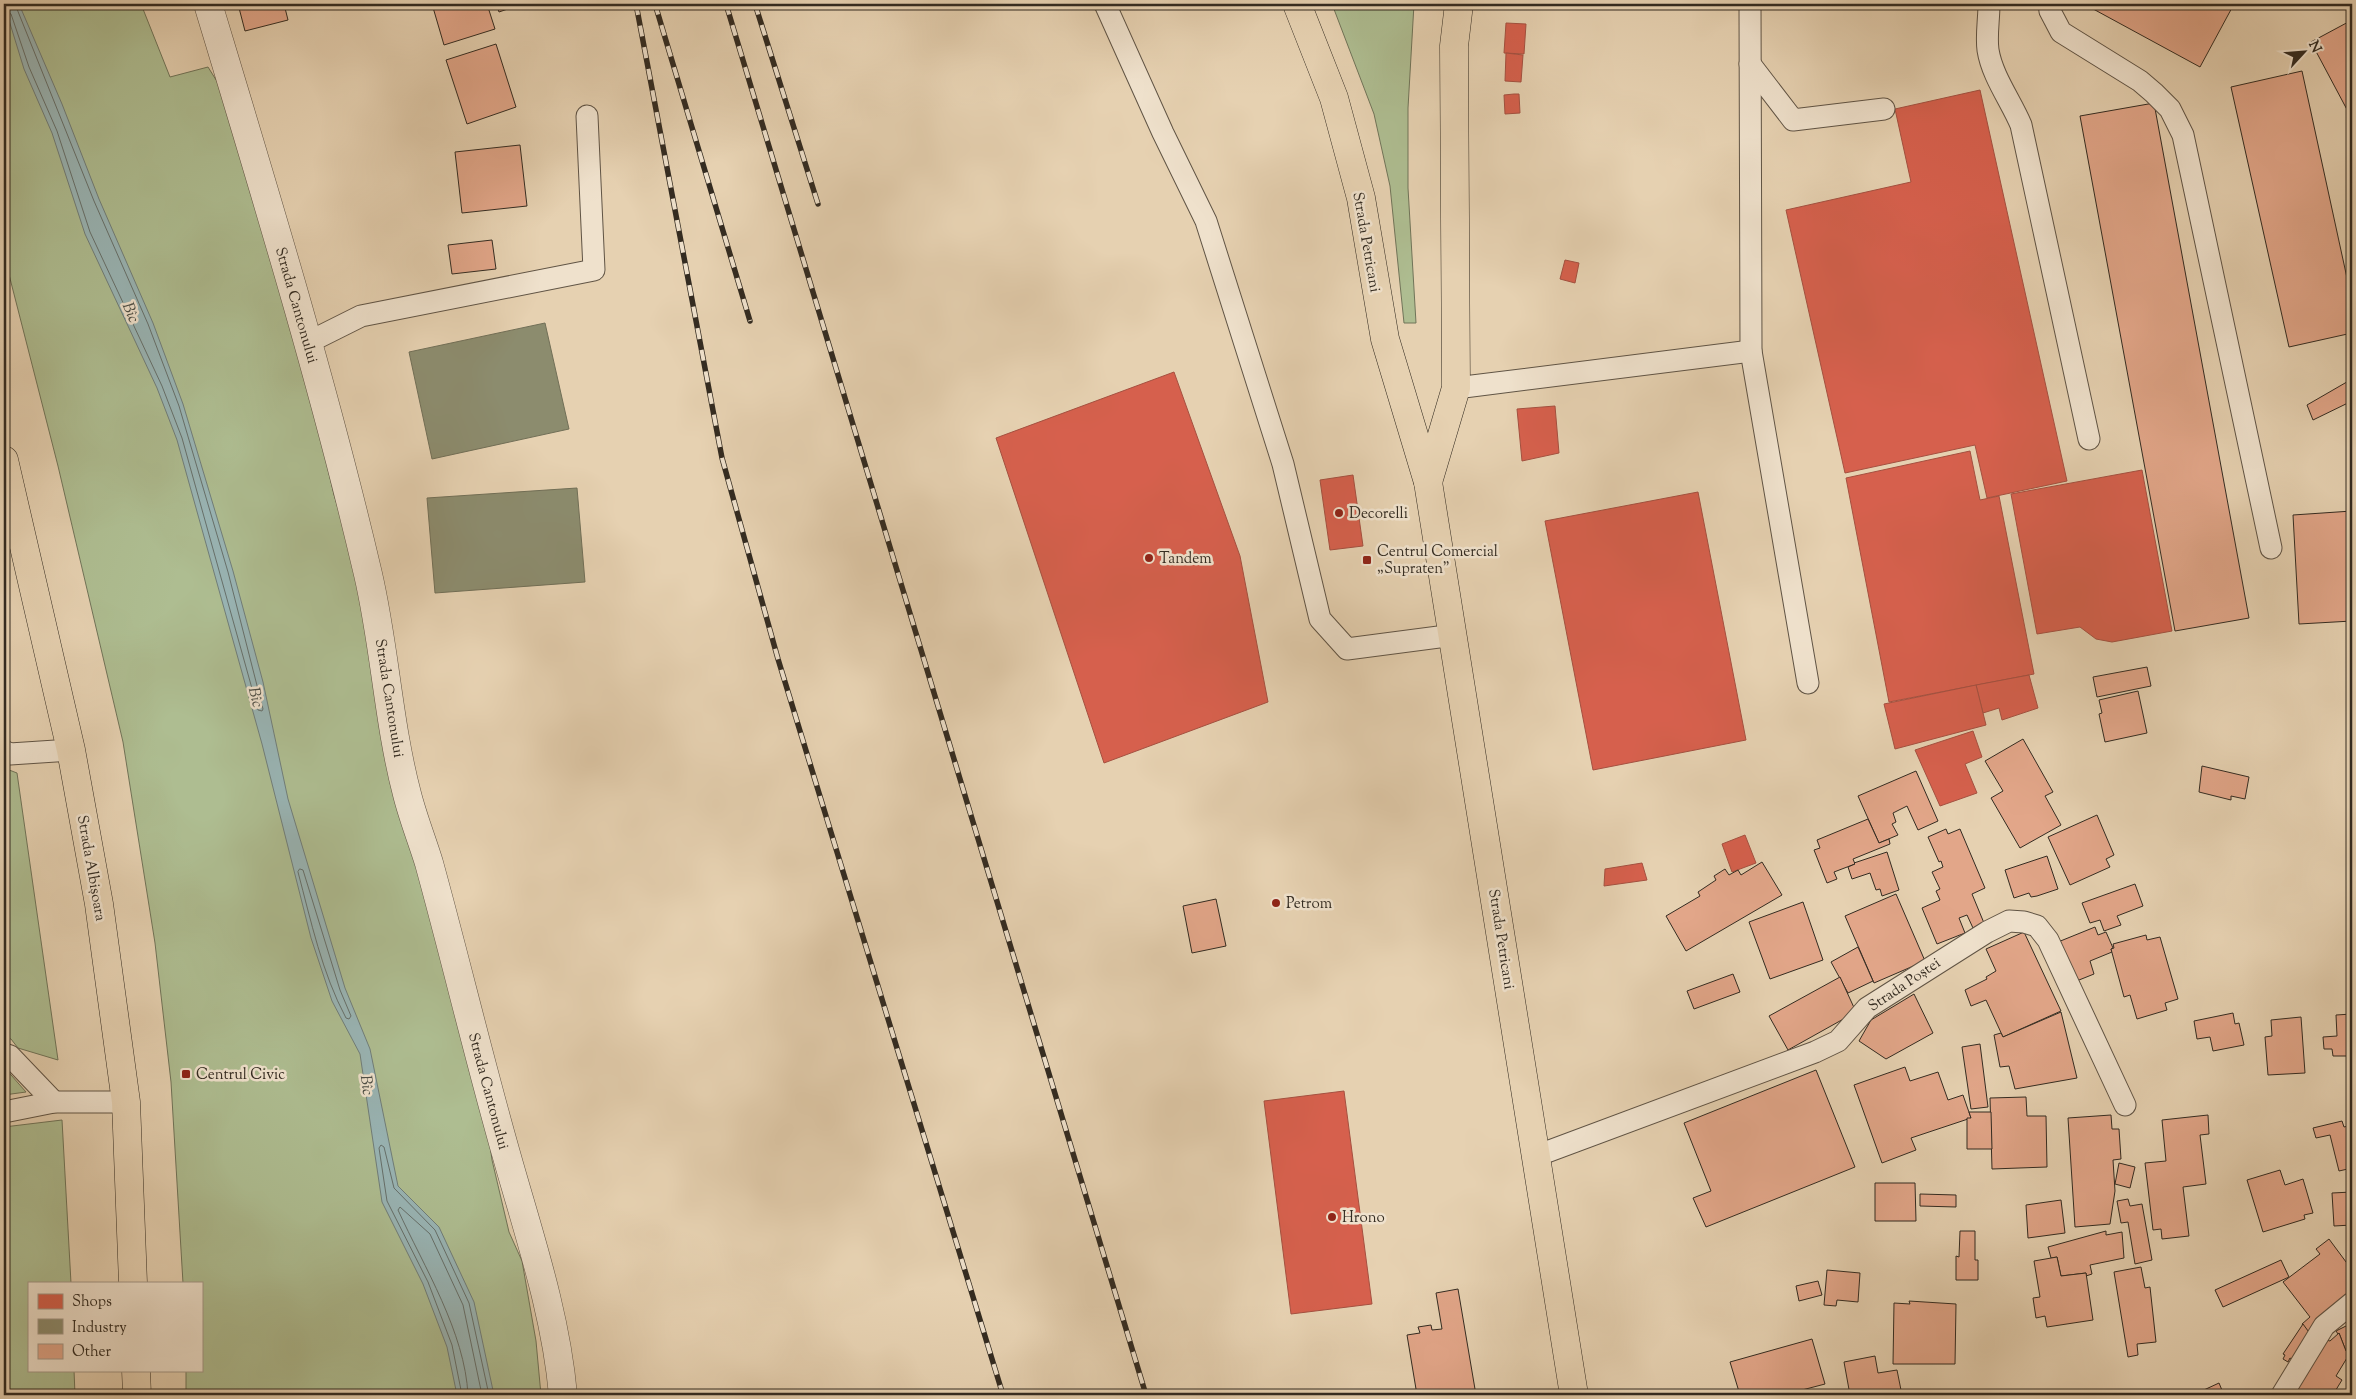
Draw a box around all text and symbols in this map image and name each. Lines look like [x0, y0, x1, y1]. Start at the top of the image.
north arrow [2278, 28, 2328, 78]
text: N [2302, 38, 2325, 57]
street label: Strada Petricani [1346, 190, 1385, 294]
street label: Strada Cantonului [269, 245, 322, 366]
water label: Bîc [115, 299, 144, 327]
place label: Decorelli [1349, 504, 1408, 525]
marker: Decorelli [1333, 507, 1345, 519]
place label: Centrul Comercial „Supraten” [1377, 542, 1498, 580]
place label: Tandem [1159, 549, 1212, 570]
marker: Tandem [1143, 552, 1155, 564]
marker: Centrul Comercial „Supraten” [1361, 554, 1373, 566]
street label: Strada Cantonului [369, 637, 408, 759]
water label: Bîc [241, 685, 268, 710]
street label: Strada Albișoara [71, 814, 110, 923]
street label: Strada Petricani [1482, 887, 1519, 991]
place label: Petrom [1286, 894, 1333, 915]
marker: Petrom [1270, 897, 1282, 909]
street label: Strada Poștei [1864, 953, 1945, 1017]
street label: Strada Cantonului [462, 1031, 513, 1152]
place label: Centrul Civic [196, 1065, 285, 1086]
marker: Centrul Civic [180, 1068, 192, 1080]
water label: Bîc [353, 1074, 378, 1097]
place label: Hrono [1342, 1208, 1385, 1229]
marker: Hrono [1326, 1211, 1338, 1223]
legend [28, 1282, 202, 1372]
text: Shops [72, 1292, 112, 1313]
text: Industry [72, 1318, 127, 1339]
text: Other [72, 1342, 112, 1363]

